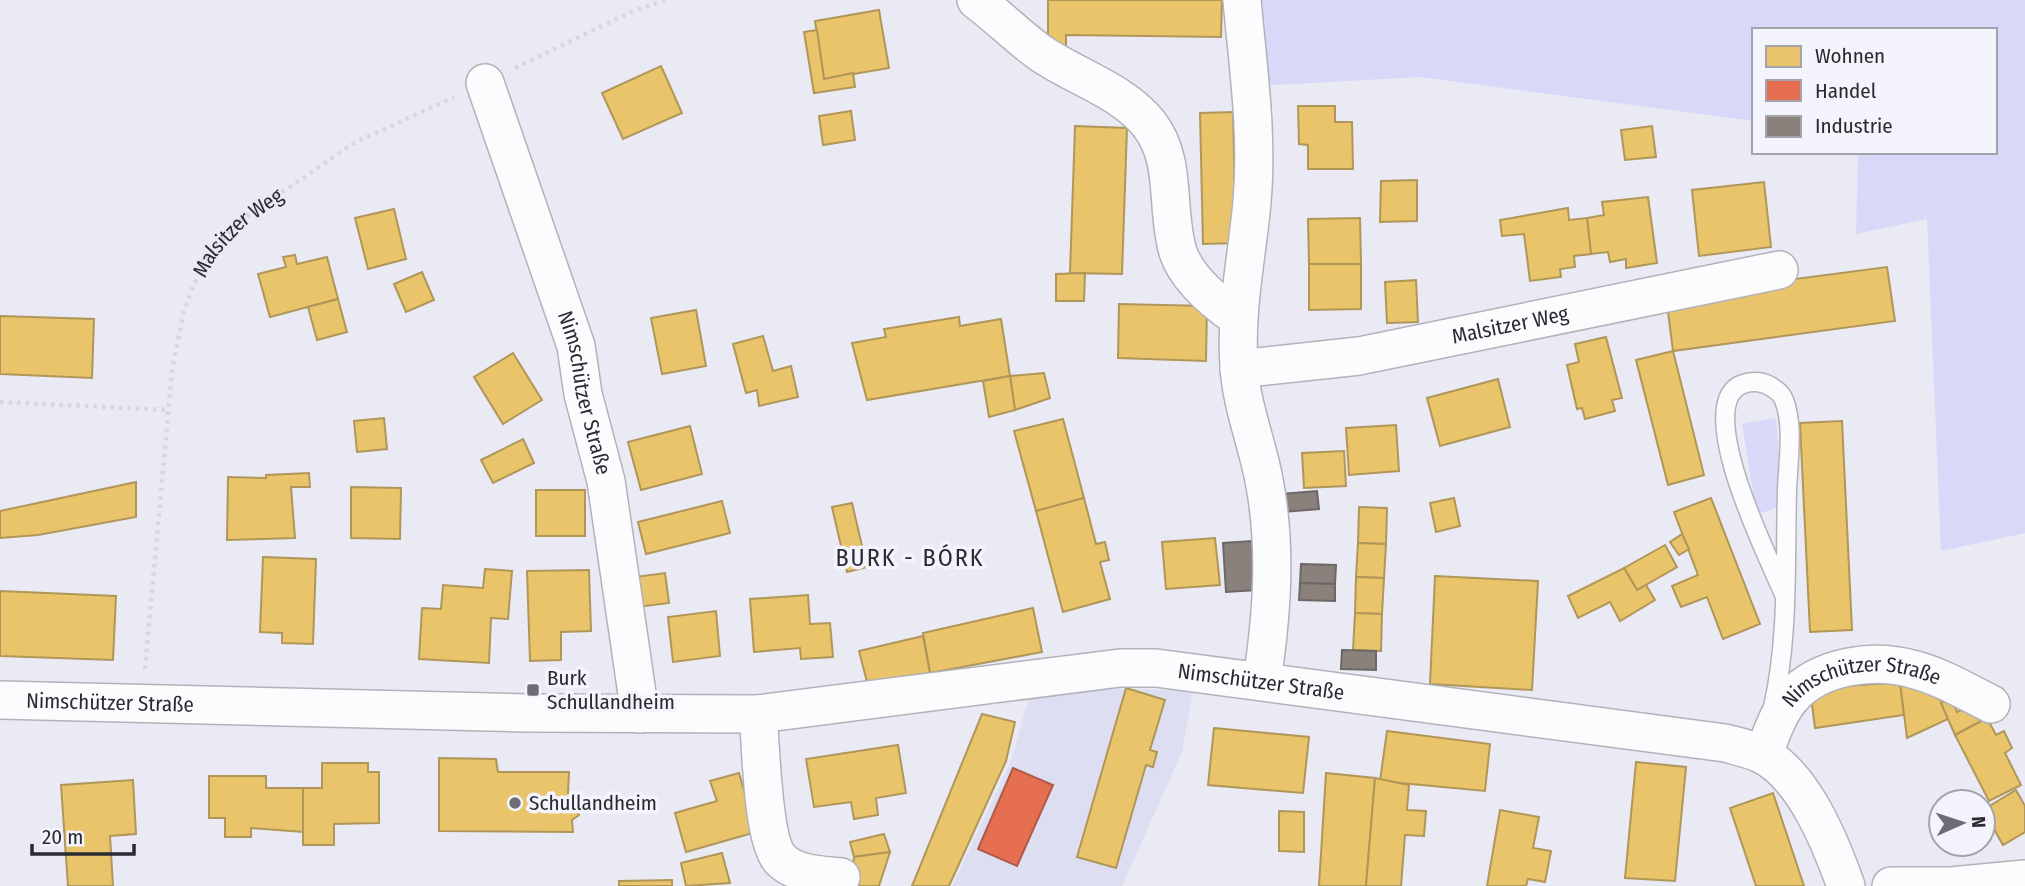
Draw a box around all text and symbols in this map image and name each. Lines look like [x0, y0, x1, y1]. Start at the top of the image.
legend [1752, 28, 1997, 154]
text: Wohnen [1815, 43, 1885, 69]
text: Handel [1815, 78, 1877, 104]
text: Industrie [1815, 113, 1893, 139]
street label: Malsitzer Weg [187, 182, 288, 282]
street label: Malsitzer Weg [1450, 300, 1571, 350]
street label: Nimschützer Straße [552, 308, 617, 478]
district label: BURK - BÓRK [835, 544, 985, 572]
street label: Nimschützer Straße [1776, 651, 1945, 712]
street label: Nimschützer Straße [1176, 658, 1346, 706]
place label: Burk Schullandheim [547, 665, 675, 715]
marker: Burk Schullandheim [525, 682, 541, 698]
street label: Nimschützer Straße [26, 688, 194, 718]
north arrow [1927, 788, 1997, 858]
place label: Schullandheim [529, 790, 657, 816]
marker: Schullandheim [507, 795, 523, 811]
scale bar [32, 812, 133, 856]
text: N [1967, 816, 1990, 828]
text: 20 m [42, 824, 83, 850]

